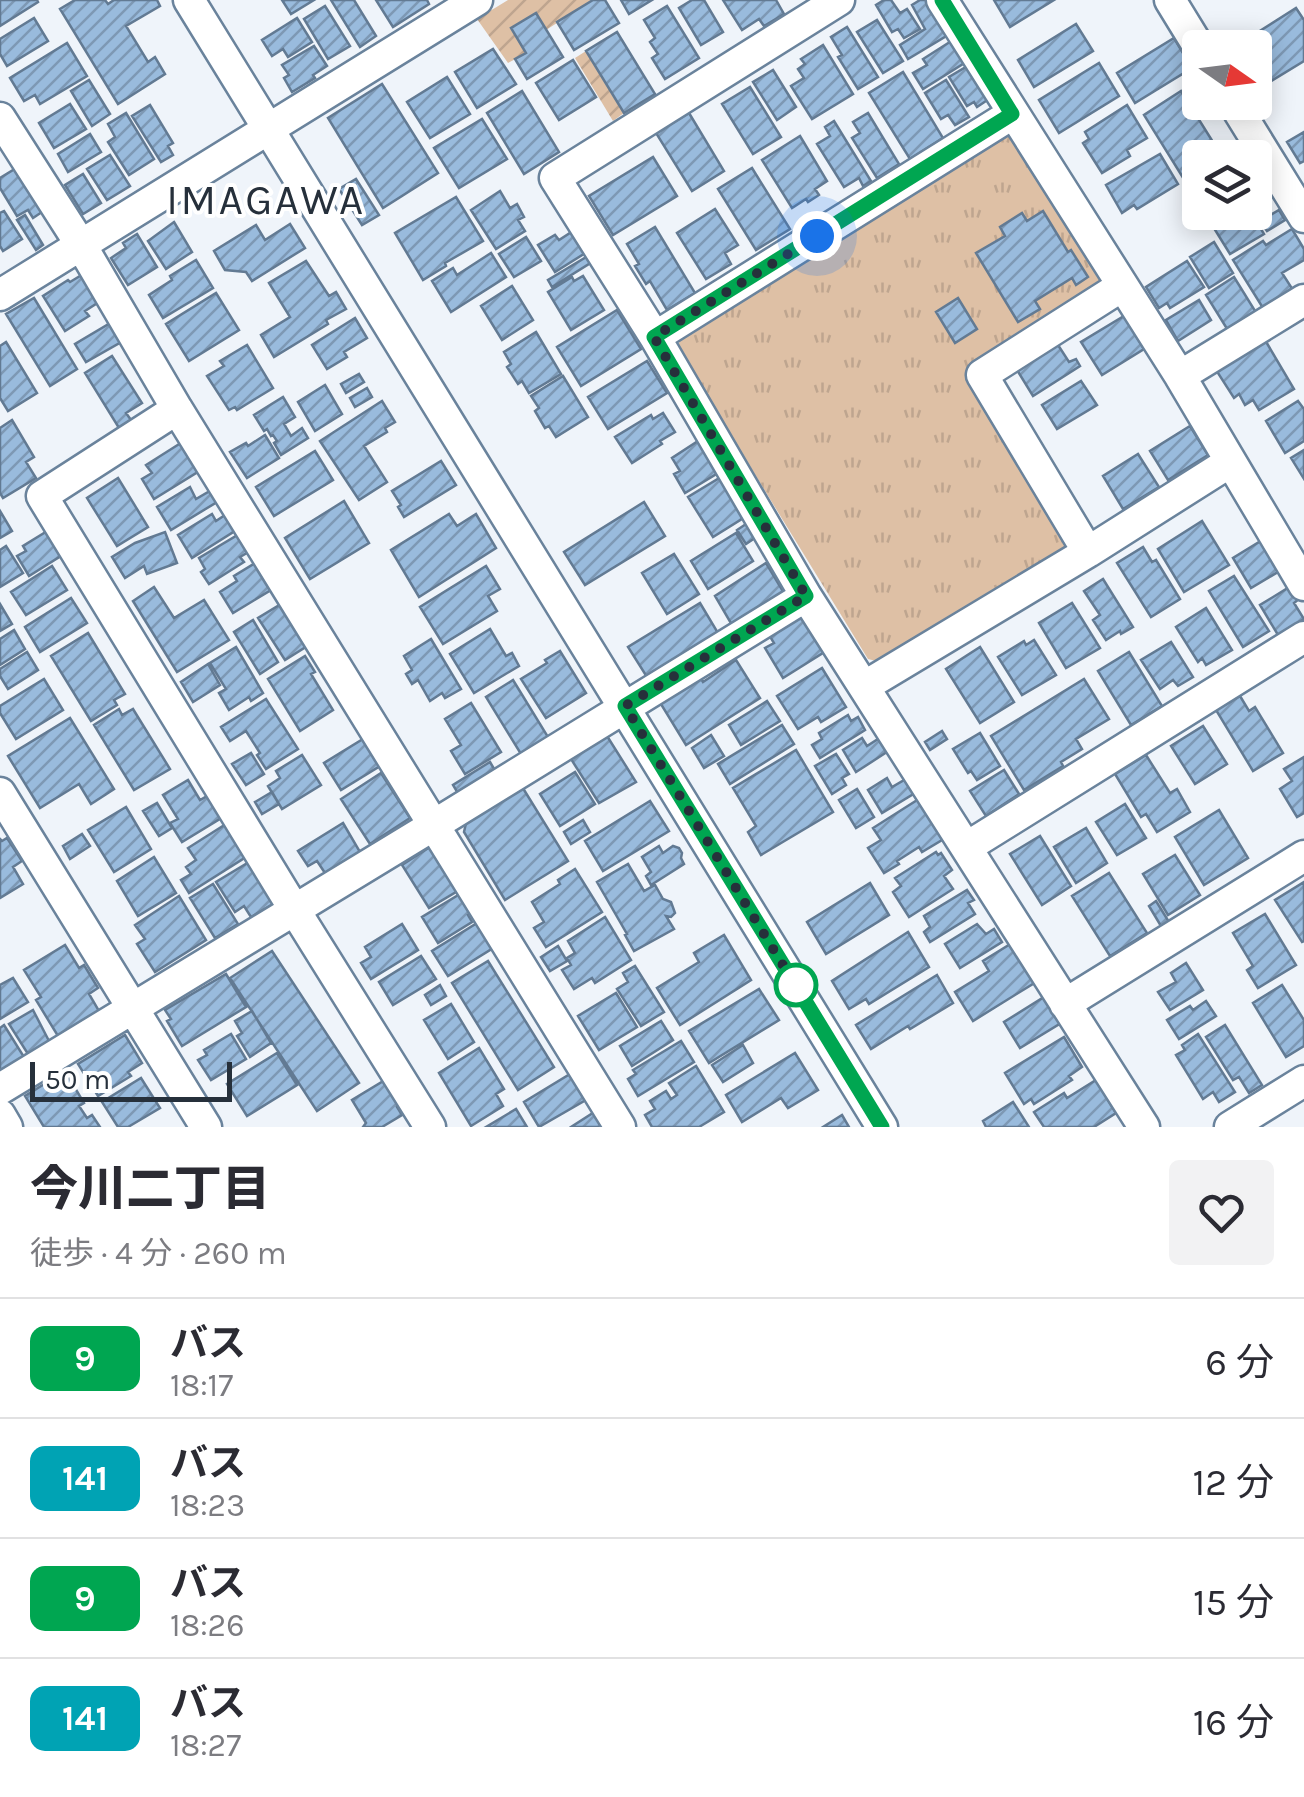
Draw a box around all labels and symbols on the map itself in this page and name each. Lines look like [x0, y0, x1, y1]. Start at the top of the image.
north arrow [1182, 30, 1272, 120]
district label: IMAGAWA [166, 175, 366, 225]
your location [792, 211, 842, 261]
unlabelled marker [775, 964, 817, 1006]
scale bar [30, 1057, 232, 1102]

